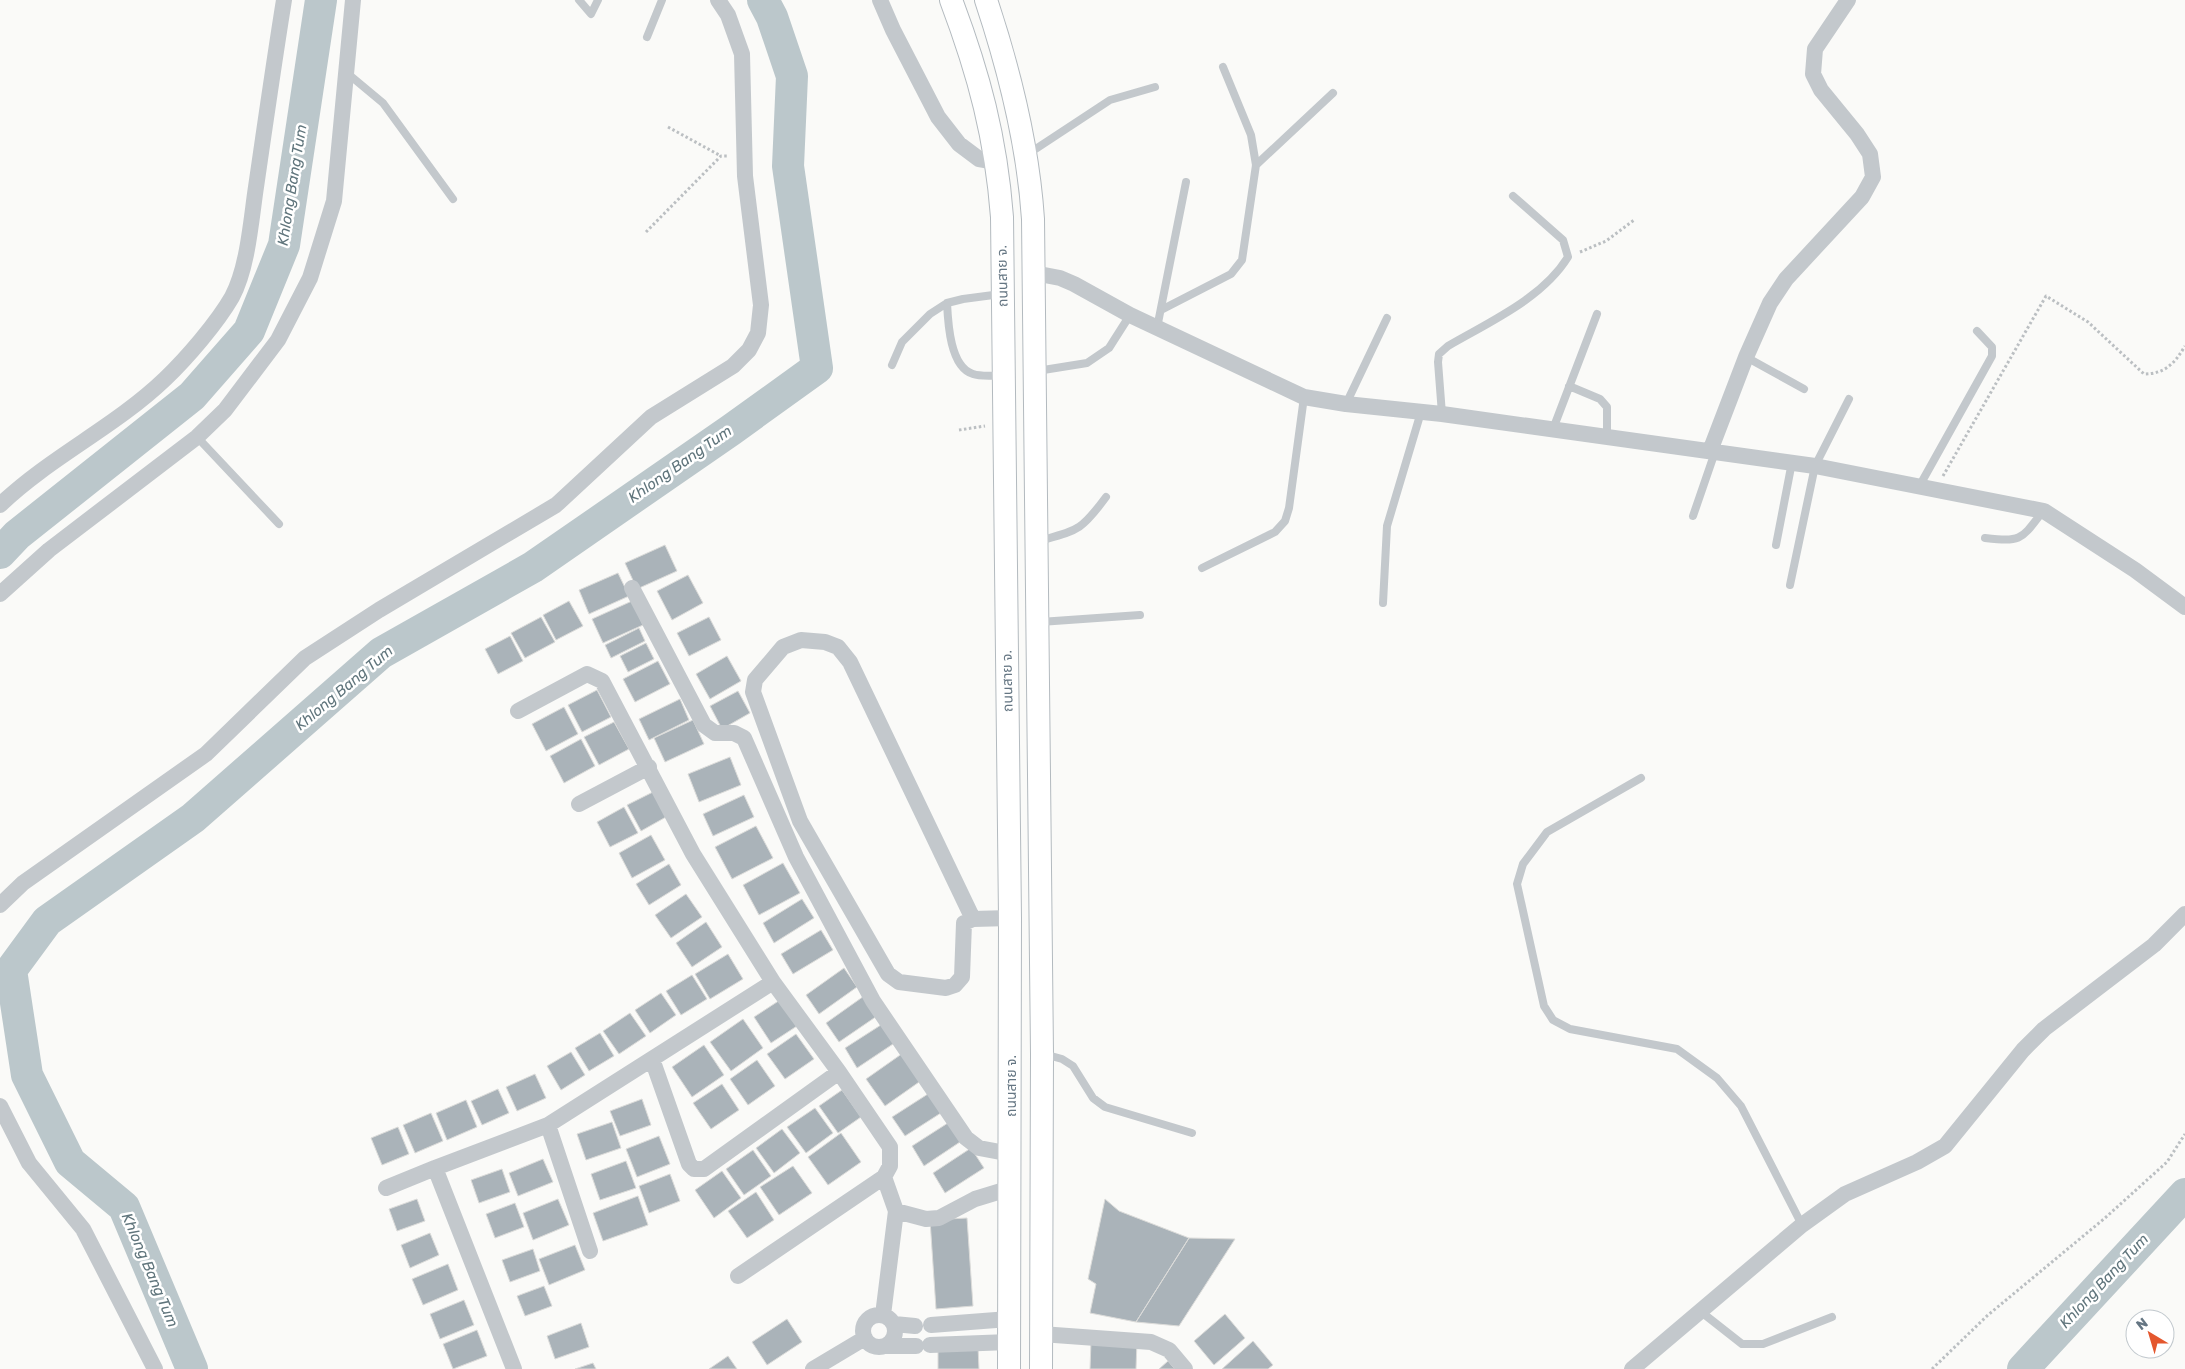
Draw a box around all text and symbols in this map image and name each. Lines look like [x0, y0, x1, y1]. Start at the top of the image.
water label: Khlong Bang Tum [274, 123, 310, 247]
street label: ถนนสาย จ. [993, 245, 1012, 307]
water label: Khlong Bang Tum [625, 422, 735, 506]
water label: Khlong Bang Tum [291, 642, 397, 734]
street label: ถนนสาย จ. [998, 650, 1017, 712]
street label: ถนนสาย จ. [1003, 1055, 1020, 1117]
water label: Khlong Bang Tum [118, 1210, 182, 1330]
water label: Khlong Bang Tum [2056, 1230, 2152, 1332]
north arrow [2125, 1309, 2175, 1359]
text: N [2133, 1314, 2152, 1334]

